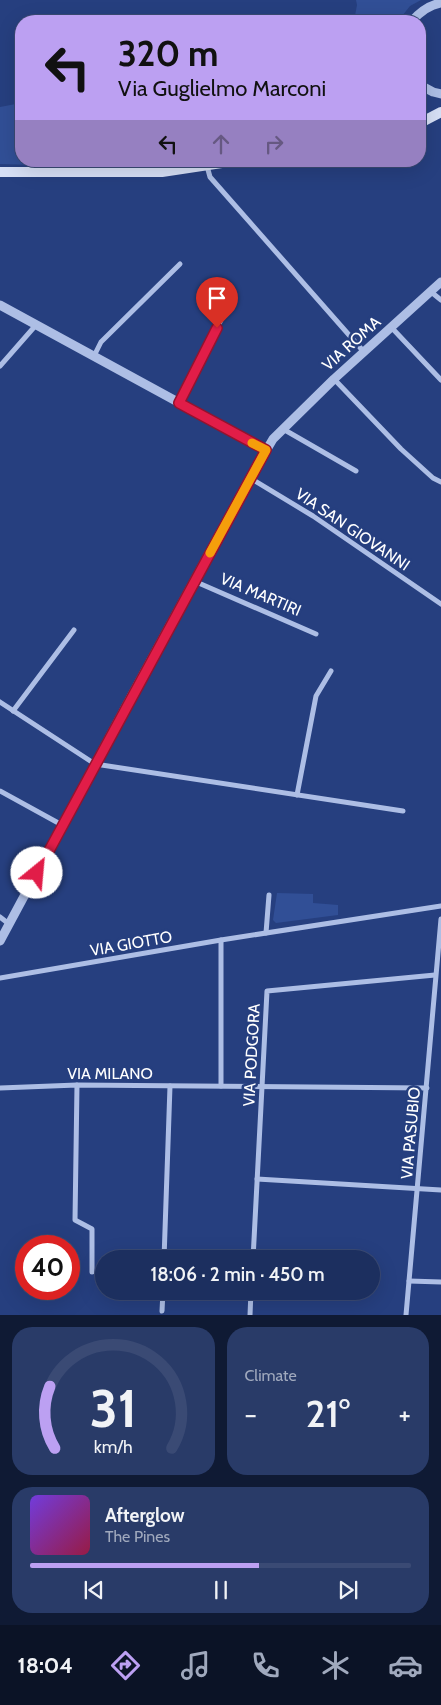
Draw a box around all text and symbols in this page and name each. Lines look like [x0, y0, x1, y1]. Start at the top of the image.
text: 320 m [118, 32, 218, 75]
icon: left [35, 35, 100, 100]
text: Via Guglielmo Marconi [118, 75, 326, 102]
icon: left [154, 130, 182, 158]
icon: ahead [207, 130, 235, 158]
icon: right [260, 130, 288, 158]
pin [196, 277, 238, 328]
icon: arrive [203, 284, 231, 312]
street label: VIA ROMA [318, 312, 385, 375]
street label: VIA SAN GIOVANNI [292, 484, 413, 575]
street label: VIA MARTIRI [218, 569, 304, 620]
position arrow [10, 846, 62, 898]
street label: VIA GIOTTO [89, 927, 174, 960]
street label: VIA PODGORA [239, 1003, 264, 1107]
street label: VIA MILANO [67, 1064, 153, 1083]
street label: VIA PASUBIO [397, 1086, 424, 1180]
speed limit sign: 40 [15, 1235, 80, 1300]
text: 18:06 · 2 min · 450 m [150, 1263, 325, 1286]
text: Climate [245, 1366, 297, 1385]
text: 31 [90, 1377, 137, 1440]
text: 21° [306, 1390, 350, 1437]
text: − [245, 1397, 257, 1431]
text: + [399, 1397, 411, 1431]
text: km/h [94, 1436, 133, 1457]
text: Afterglow [105, 1504, 185, 1527]
text: The Pines [105, 1527, 170, 1546]
icon: previous [80, 1576, 108, 1604]
icon: pause [207, 1576, 235, 1604]
icon: next [334, 1576, 362, 1604]
icon: directions [108, 1648, 143, 1683]
icon: music [178, 1648, 213, 1683]
icon: phone [248, 1648, 283, 1683]
icon: climate [318, 1648, 353, 1683]
icon: car [388, 1648, 423, 1683]
text: 18:04 [18, 1652, 73, 1679]

